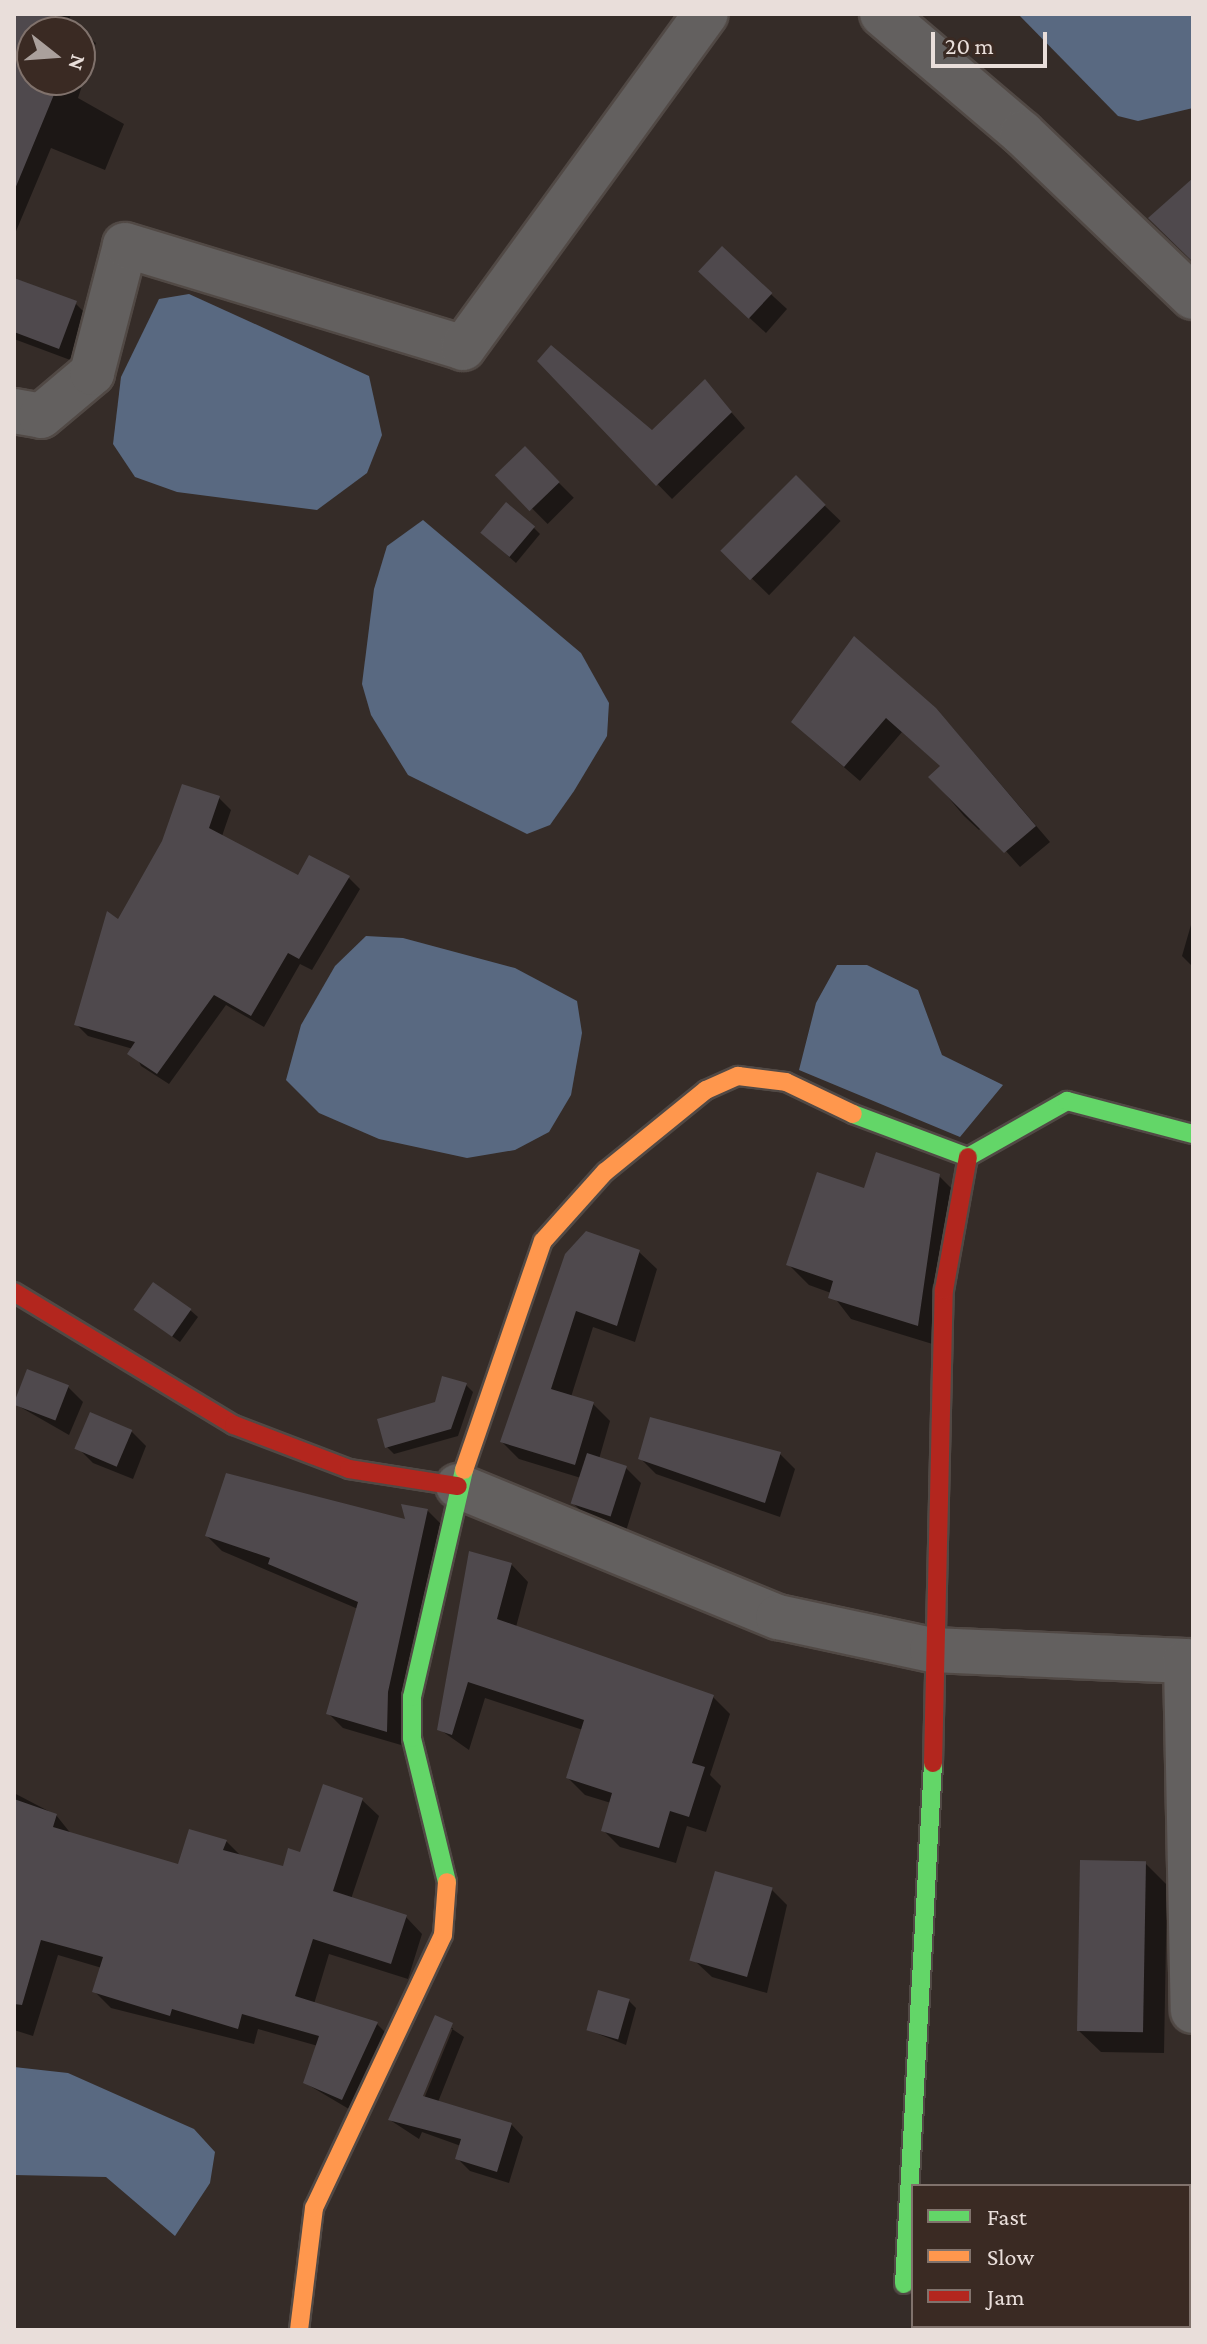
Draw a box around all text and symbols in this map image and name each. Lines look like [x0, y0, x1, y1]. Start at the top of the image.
north arrow [16, 16, 96, 96]
scale bar [935, 16, 1051, 66]
text: 20 m [945, 32, 994, 59]
text: N [63, 52, 92, 73]
legend [911, 2184, 1191, 2328]
text: Fast [987, 2203, 1027, 2230]
text: Slow [987, 2243, 1034, 2270]
text: Jam [987, 2283, 1025, 2310]

